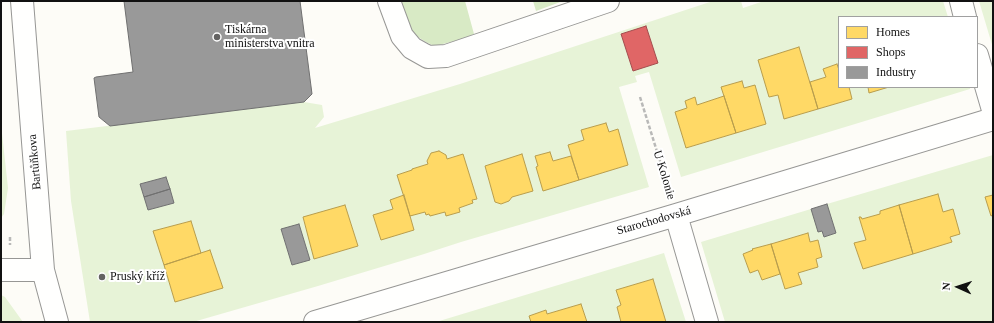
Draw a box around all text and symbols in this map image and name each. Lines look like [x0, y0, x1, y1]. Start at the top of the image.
legend [838, 16, 978, 88]
place label: Tiskárna ministerstva vnitra [225, 23, 315, 51]
text: Homes [876, 25, 910, 39]
marker: Tiskárna ministerstva vnitra [212, 32, 222, 42]
text: Shops [876, 45, 905, 59]
text: Industry [876, 65, 916, 79]
street label: Bartůňkova [25, 133, 45, 191]
street label: U Kolonie [650, 149, 678, 201]
street label: Starochodovská [615, 204, 693, 238]
north arrow [938, 267, 978, 307]
place label: Pruský kříž [110, 270, 165, 284]
marker: Pruský kříž [97, 272, 107, 282]
text: N [940, 282, 952, 291]

